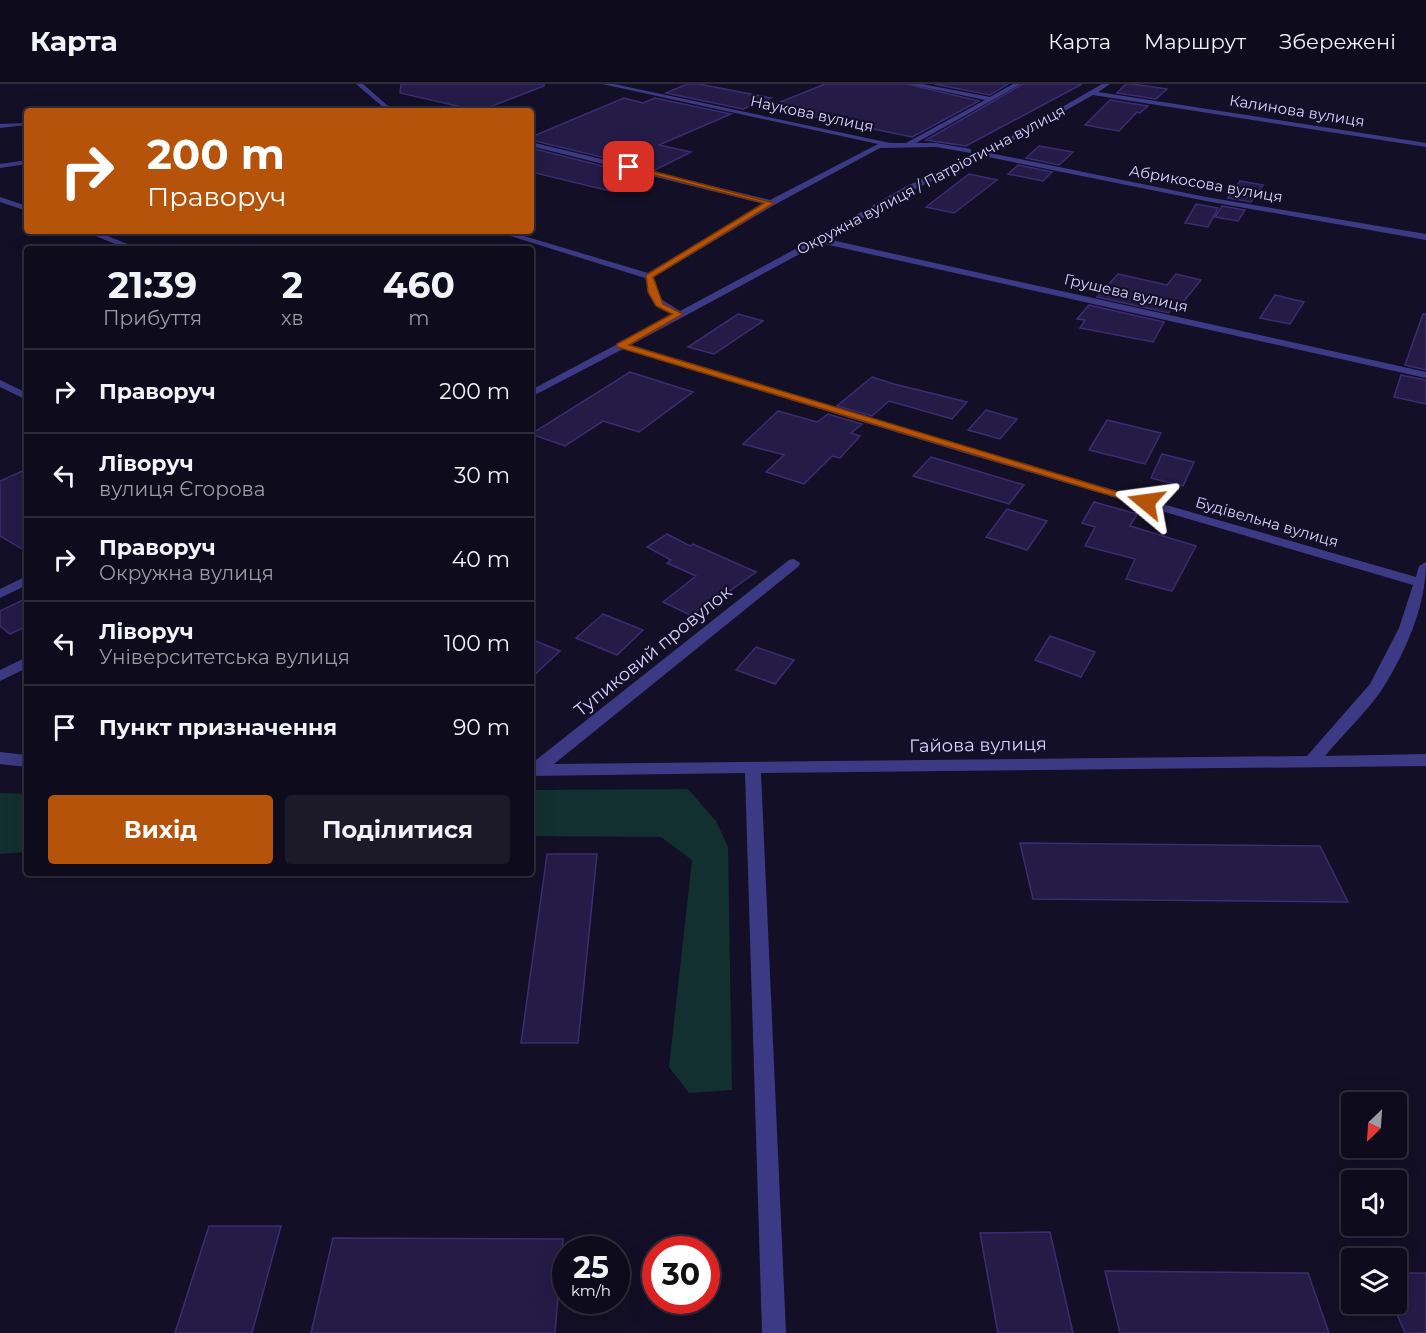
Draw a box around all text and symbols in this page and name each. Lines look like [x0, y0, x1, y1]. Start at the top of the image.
text: Карта [30, 24, 118, 58]
text: Карта [1048, 29, 1111, 54]
text: Маршрут [1144, 29, 1246, 54]
text: Збережені [1279, 29, 1396, 54]
street label: Калинова вулиця [1228, 90, 1366, 131]
street label: Наукова вулиця [749, 91, 875, 136]
street label: Окружна вулиця / Патріотична вулиця [793, 100, 1068, 259]
text: 200 m [147, 128, 285, 180]
icon: right [48, 132, 126, 210]
pin [603, 141, 654, 192]
icon: arrive [612, 150, 645, 183]
street label: Абрикосова вулиця [1128, 161, 1284, 206]
text: Праворуч [147, 180, 286, 213]
text: 21:39 [108, 263, 197, 307]
text: 2 [282, 263, 303, 307]
text: 460 [383, 263, 455, 307]
street label: Грушева вулиця [1062, 269, 1190, 316]
text: Прибуття [103, 306, 202, 330]
text: хв [281, 306, 304, 330]
text: m [408, 306, 429, 330]
icon: right [48, 375, 81, 408]
text: Праворуч [99, 378, 216, 405]
text: 200 m [439, 378, 510, 405]
text: Ліворуч [99, 450, 194, 477]
icon: left [48, 459, 81, 492]
text: 30 m [454, 462, 510, 489]
position arrow [1114, 470, 1178, 534]
text: вулиця Єгорова [99, 477, 265, 501]
street label: Будівельна вулиця [1193, 492, 1341, 551]
text: Праворуч [99, 534, 216, 561]
icon: right [48, 543, 81, 576]
text: 40 m [452, 546, 510, 573]
text: Окружна вулиця [99, 561, 274, 585]
street label: Тупиковий провулок [570, 580, 737, 721]
text: Ліворуч [99, 618, 194, 645]
icon: left [48, 627, 81, 660]
text: 100 m [444, 630, 510, 657]
text: Університетська вулиця [99, 645, 350, 669]
icon: arrive [48, 711, 81, 744]
text: Пункт призначення [99, 714, 337, 741]
text: 90 m [453, 714, 510, 741]
street label: Гайова вулиця [909, 733, 1047, 757]
button: Вихід [48, 795, 273, 864]
button: Поділитися [285, 795, 510, 864]
north arrow [1341, 1092, 1407, 1158]
map controls [1341, 1092, 1407, 1314]
button: sound [1341, 1170, 1407, 1236]
speed limit sign: 30 [642, 1236, 720, 1314]
button: layers [1341, 1248, 1407, 1314]
text: 25 [573, 1249, 609, 1286]
text: km/h [571, 1281, 611, 1300]

